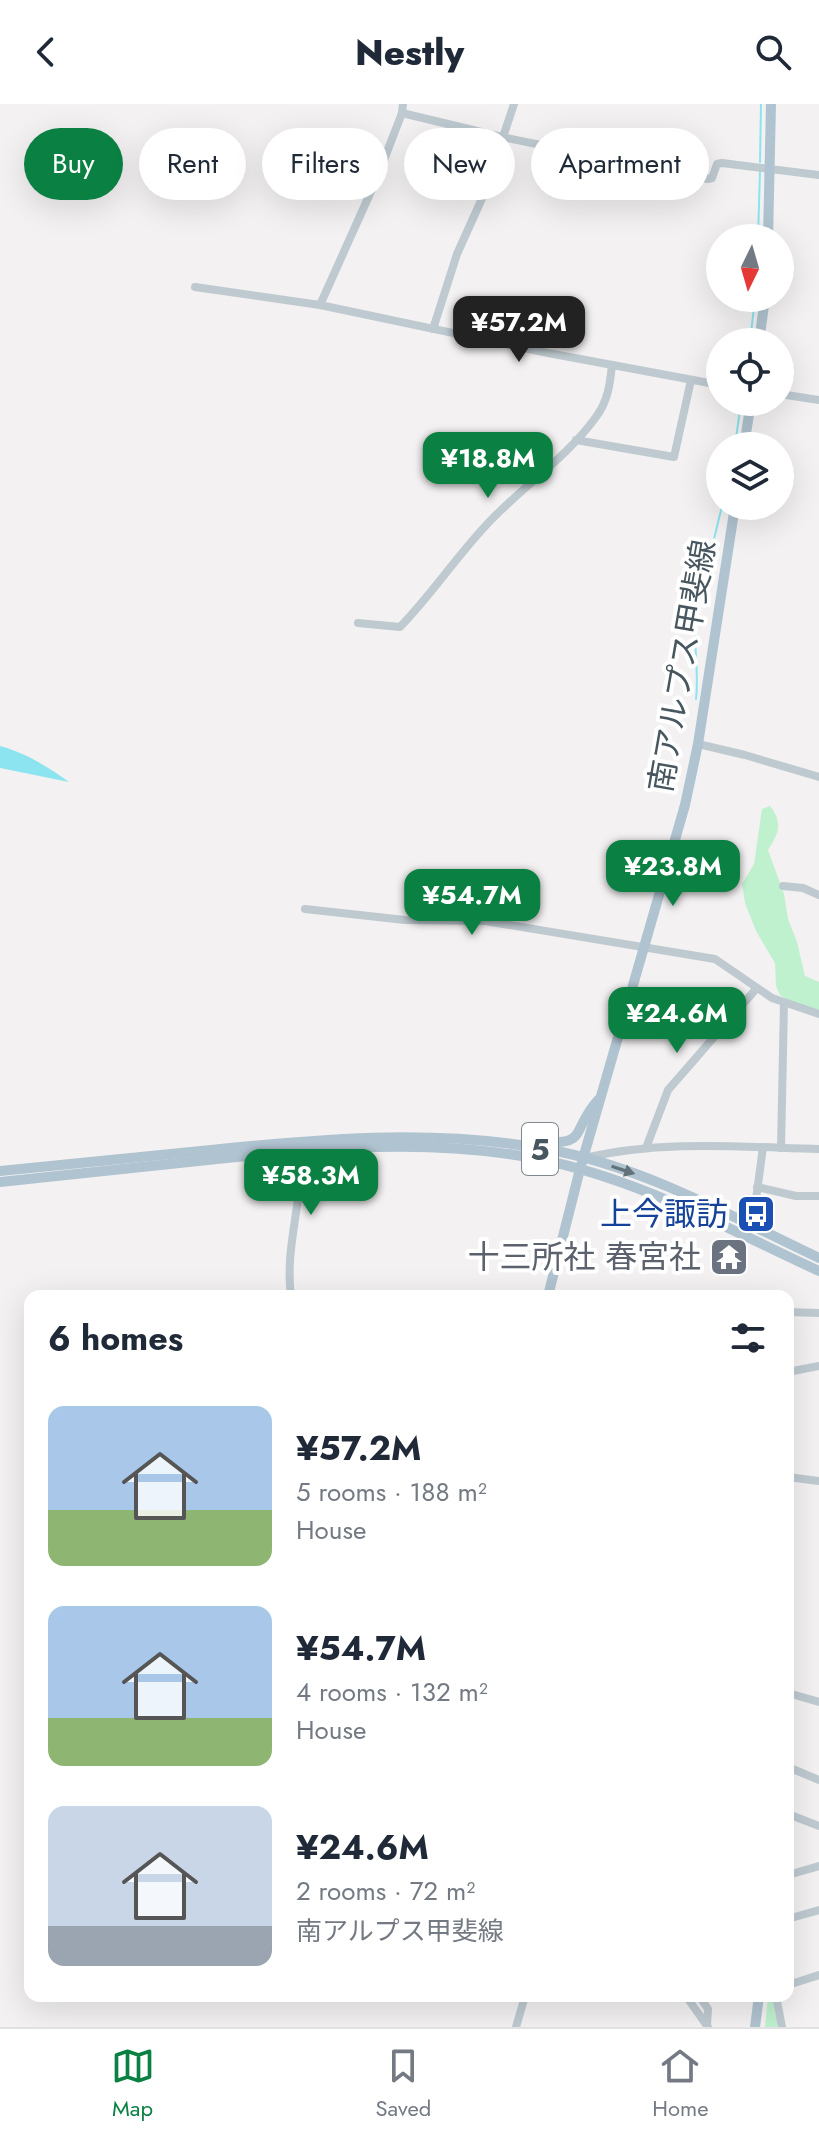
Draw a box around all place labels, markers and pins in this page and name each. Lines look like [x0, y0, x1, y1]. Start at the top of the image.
pin: ¥57.2M [454, 296, 584, 364]
pin: ¥18.8M [423, 432, 553, 500]
pin: ¥23.8M [608, 840, 738, 908]
pin: ¥54.7M [407, 869, 537, 937]
pin: ¥24.6M [612, 987, 742, 1055]
pin: ¥58.3M [246, 1149, 376, 1217]
place label: 上今諏訪 [600, 1191, 728, 1237]
bus stop icon: 上今諏訪 [735, 1193, 777, 1235]
place label: 十三所社 春宮社 [467, 1234, 701, 1280]
temple icon: 十三所社 春宮社 [708, 1236, 750, 1278]

